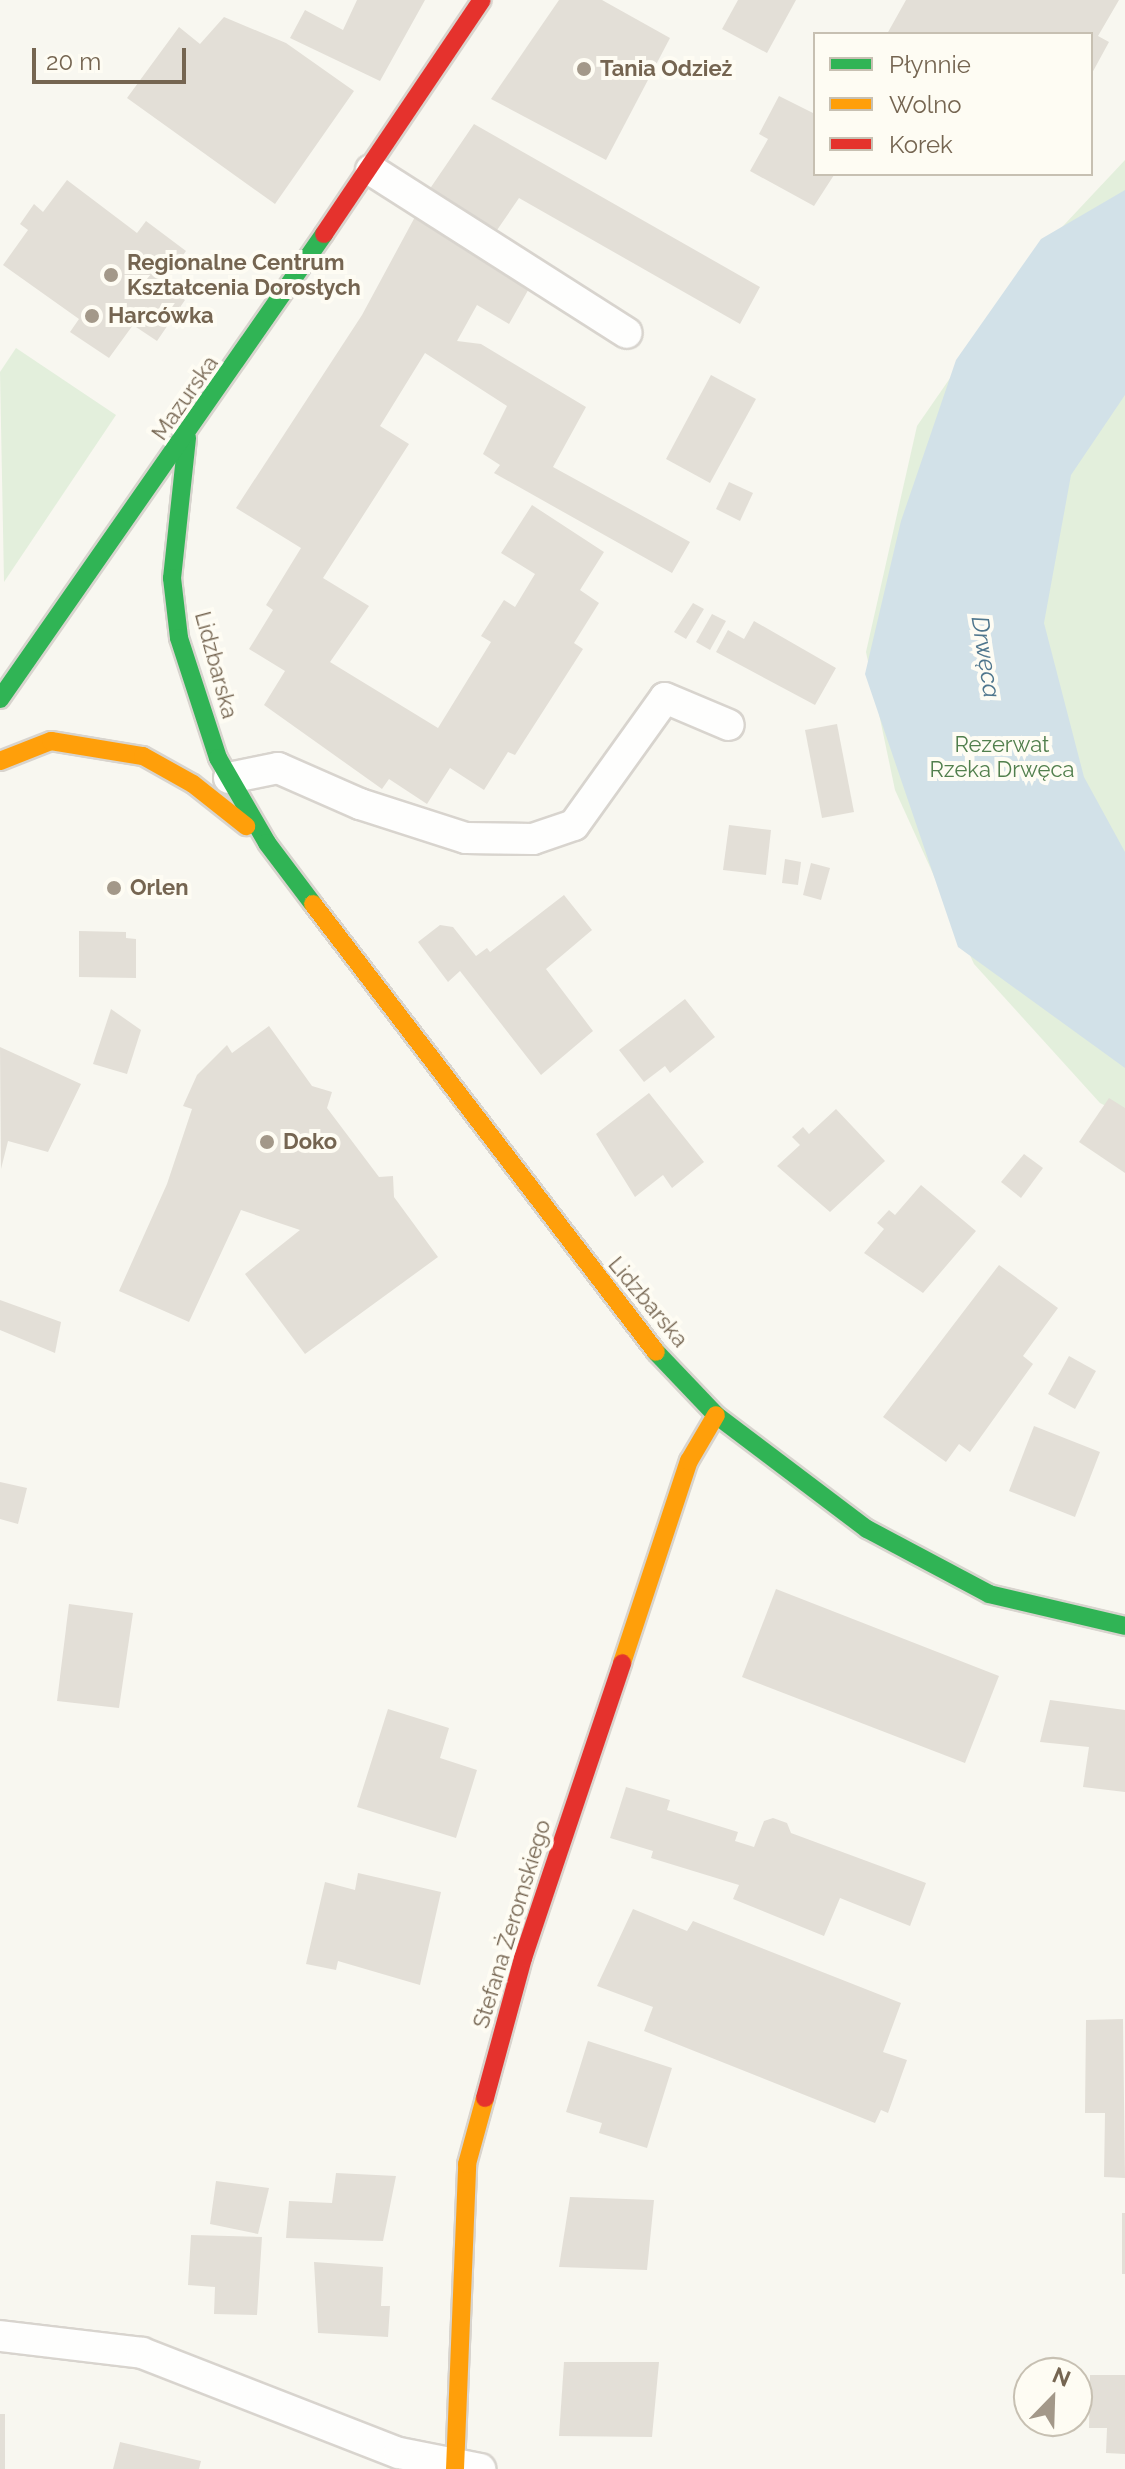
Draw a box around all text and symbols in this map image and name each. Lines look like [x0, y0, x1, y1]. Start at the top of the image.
scale bar [36, 32, 190, 82]
legend [813, 32, 1093, 176]
text: 20 m [46, 47, 101, 76]
text: Płynnie [889, 50, 971, 79]
place label: Tania Odzież [600, 56, 732, 82]
marker: Tania Odzież [575, 60, 593, 78]
text: Wolno [889, 90, 962, 119]
text: Korek [889, 130, 953, 159]
place label: Regionalne Centrum Kształcenia Dorosłych [127, 249, 361, 300]
marker: Regionalne Centrum Kształcenia Dorosłych [102, 266, 120, 284]
place label: Harcówka [108, 303, 214, 329]
marker: Harcówka [83, 307, 101, 325]
street label: Mazurska [146, 351, 224, 445]
street label: Lidzbarska [189, 609, 243, 721]
water label: Drwęca [965, 614, 1007, 700]
park label: Rezerwat Rzeka Drwęca [930, 731, 1074, 782]
place label: Orlen [130, 875, 188, 901]
marker: Orlen [105, 879, 123, 897]
place label: Doko [283, 1129, 337, 1155]
marker: Doko [258, 1133, 276, 1151]
street label: Lidzbarska [603, 1252, 693, 1352]
street label: Stefana Żeromskiego [468, 1817, 556, 2031]
north arrow [1013, 2357, 1093, 2437]
text: N [1049, 2361, 1074, 2392]

